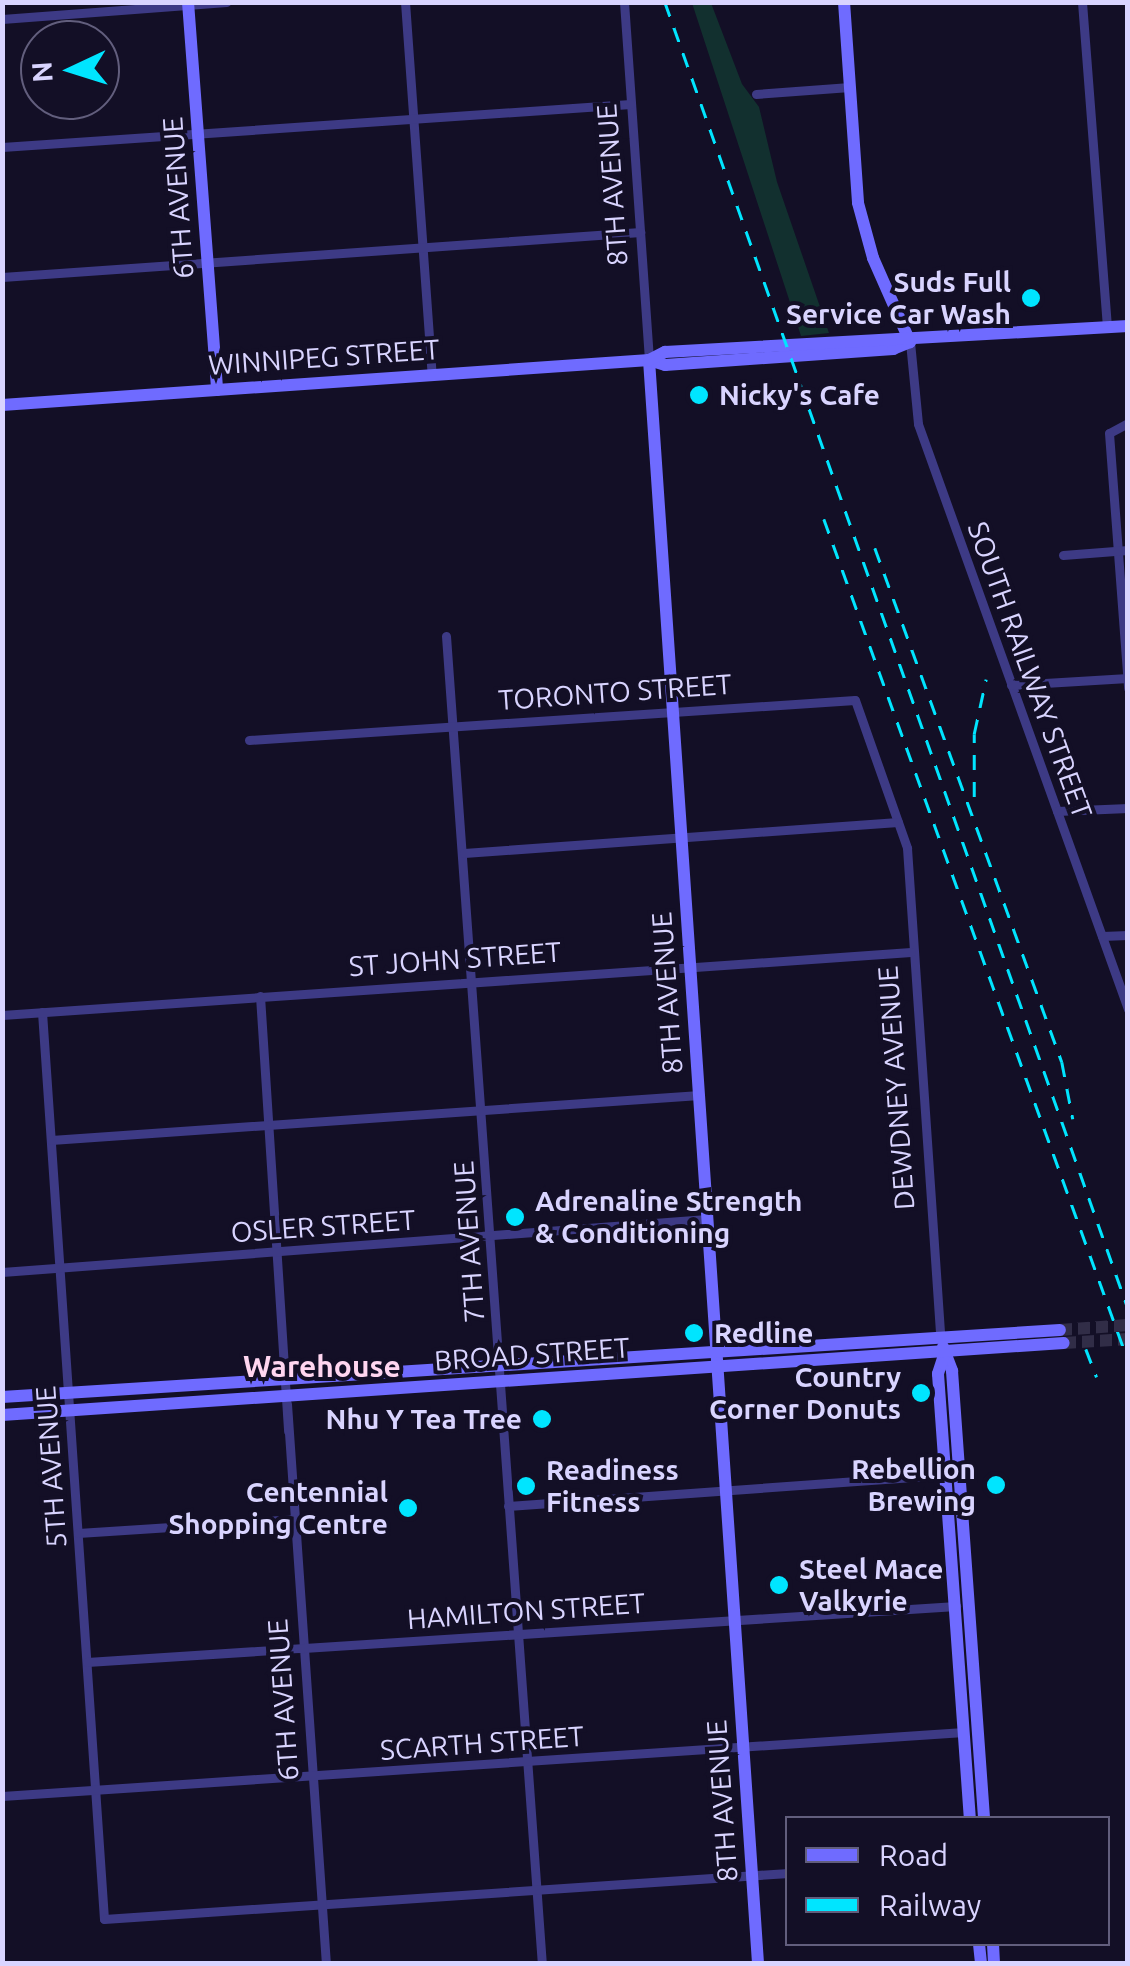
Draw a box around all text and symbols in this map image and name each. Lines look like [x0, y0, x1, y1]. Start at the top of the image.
north arrow [20, 20, 120, 120]
text: N [25, 60, 58, 83]
street label: 8TH AVENUE [590, 103, 634, 267]
street label: 6TH AVENUE [156, 116, 200, 280]
place label: Suds Full Service Car Wash [786, 265, 1011, 331]
marker: Suds Full Service Car Wash [1020, 287, 1042, 309]
street label: WINNIPEG STREET [207, 332, 441, 382]
place label: Nicky's Cafe [719, 378, 880, 412]
marker: Nicky's Cafe [688, 384, 710, 406]
street label: SOUTH RAILWAY STREET [961, 517, 1099, 823]
street label: TORONTO STREET [497, 667, 733, 717]
street label: 8TH AVENUE [645, 911, 689, 1075]
street label: ST JOHN STREET [348, 935, 562, 983]
street label: DEWDNEY AVENUE [871, 965, 921, 1211]
street label: 7TH AVENUE [447, 1160, 491, 1324]
place label: Adrenaline Strength & Conditioning [535, 1184, 802, 1250]
street label: OSLER STREET [230, 1203, 416, 1249]
marker: Adrenaline Strength & Conditioning [504, 1206, 526, 1228]
place label: Redline [714, 1316, 813, 1350]
marker: Redline [683, 1322, 705, 1344]
street label: BROAD STREET [433, 1330, 631, 1378]
district label: Warehouse [243, 1348, 401, 1384]
place label: Country Corner Donuts [709, 1360, 901, 1426]
marker: Country Corner Donuts [910, 1382, 932, 1404]
street label: 5TH AVENUE [29, 1385, 73, 1549]
place label: Nhu Y Tea Tree [326, 1402, 522, 1436]
marker: Nhu Y Tea Tree [531, 1408, 553, 1430]
place label: Rebellion Brewing [851, 1452, 976, 1518]
place label: Readiness Fitness [546, 1453, 679, 1519]
marker: Rebellion Brewing [985, 1474, 1007, 1496]
place label: Centennial Shopping Centre [168, 1475, 388, 1541]
marker: Readiness Fitness [515, 1475, 537, 1497]
marker: Centennial Shopping Centre [397, 1497, 419, 1519]
place label: Steel Mace Valkyrie [799, 1552, 943, 1618]
marker: Steel Mace Valkyrie [768, 1574, 790, 1596]
street label: HAMILTON STREET [406, 1586, 646, 1636]
street label: 6TH AVENUE [261, 1618, 305, 1782]
street label: SCARTH STREET [379, 1719, 585, 1767]
street label: 8TH AVENUE [700, 1719, 744, 1883]
legend [785, 1816, 1110, 1946]
text: Road [879, 1838, 948, 1872]
text: Railway [879, 1888, 981, 1922]

